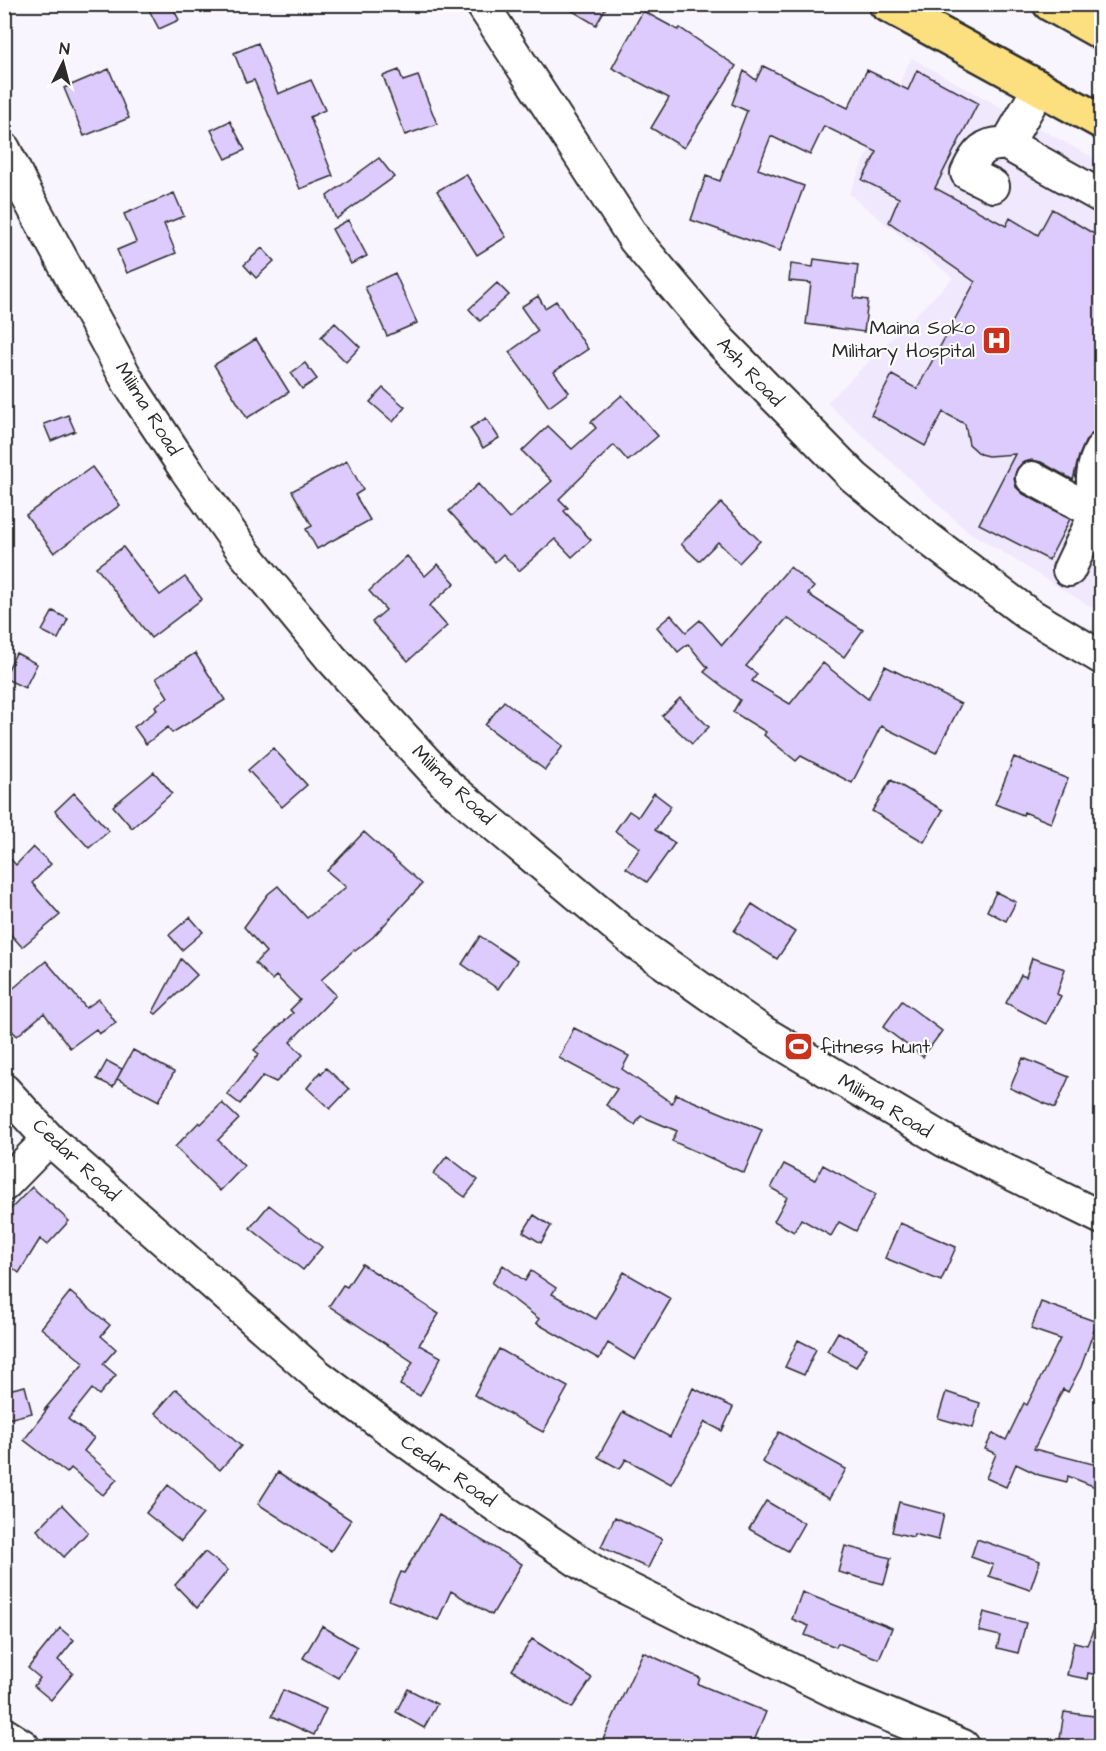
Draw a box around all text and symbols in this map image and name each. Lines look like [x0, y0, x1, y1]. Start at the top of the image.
north arrow [33, 33, 93, 93]
text: N [58, 38, 71, 61]
place label: Maina Soko Military Hospital [832, 314, 975, 366]
hospital icon: Maina Soko Military Hospital [980, 324, 1012, 356]
street label: Ash Road [710, 331, 790, 413]
street label: Milima Road [108, 357, 188, 461]
street label: Milima Road [405, 738, 501, 832]
sports icon: fitness hunt [783, 1031, 815, 1063]
place label: fitness hunt [820, 1033, 930, 1061]
street label: Milima Road [833, 1067, 937, 1145]
street label: Cedar Road [26, 1112, 126, 1208]
street label: Cedar Road [395, 1428, 501, 1514]

